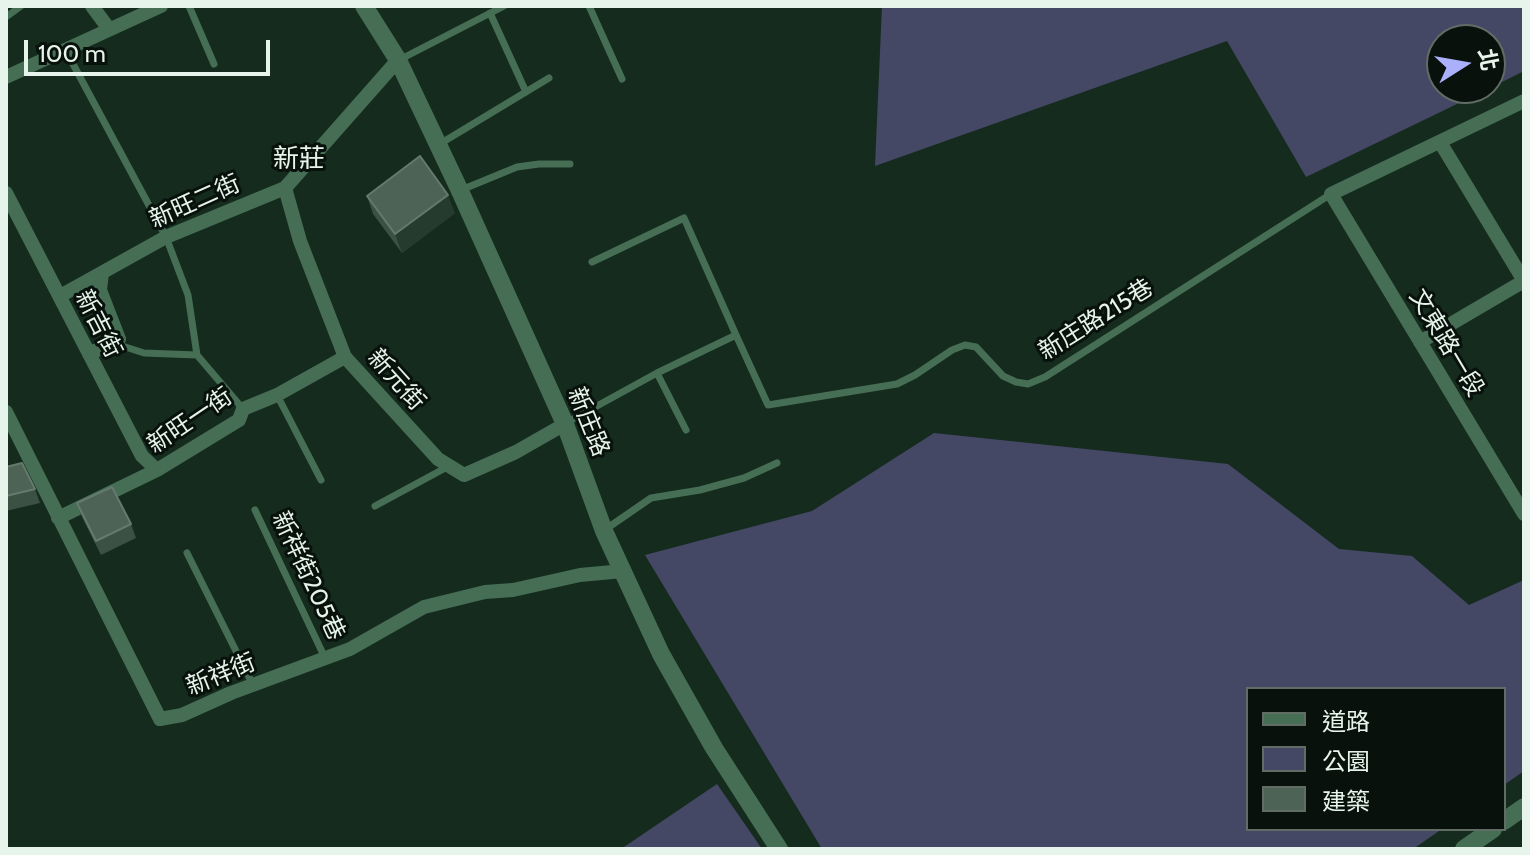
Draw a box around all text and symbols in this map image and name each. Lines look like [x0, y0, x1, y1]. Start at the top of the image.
scale bar [28, 24, 274, 74]
north arrow [1426, 24, 1506, 104]
text: 100 m [38, 39, 106, 68]
text: 北 [1473, 46, 1503, 73]
district label: 新莊 [273, 143, 325, 175]
street label: 新旺二街 [145, 169, 245, 235]
street label: 新庄路215巷 [1034, 274, 1158, 366]
street label: 文東路一段 [1403, 284, 1489, 402]
street label: 新吉街 [69, 285, 127, 363]
street label: 新元街 [361, 344, 431, 416]
street label: 新旺一街 [142, 382, 238, 460]
street label: 新庄路 [561, 383, 615, 461]
street label: 新祥街205巷 [266, 507, 350, 645]
street label: 新祥街 [182, 648, 260, 702]
legend [1246, 687, 1506, 831]
text: 道路 [1322, 707, 1370, 736]
text: 公園 [1322, 747, 1370, 776]
text: 建築 [1322, 787, 1370, 816]

